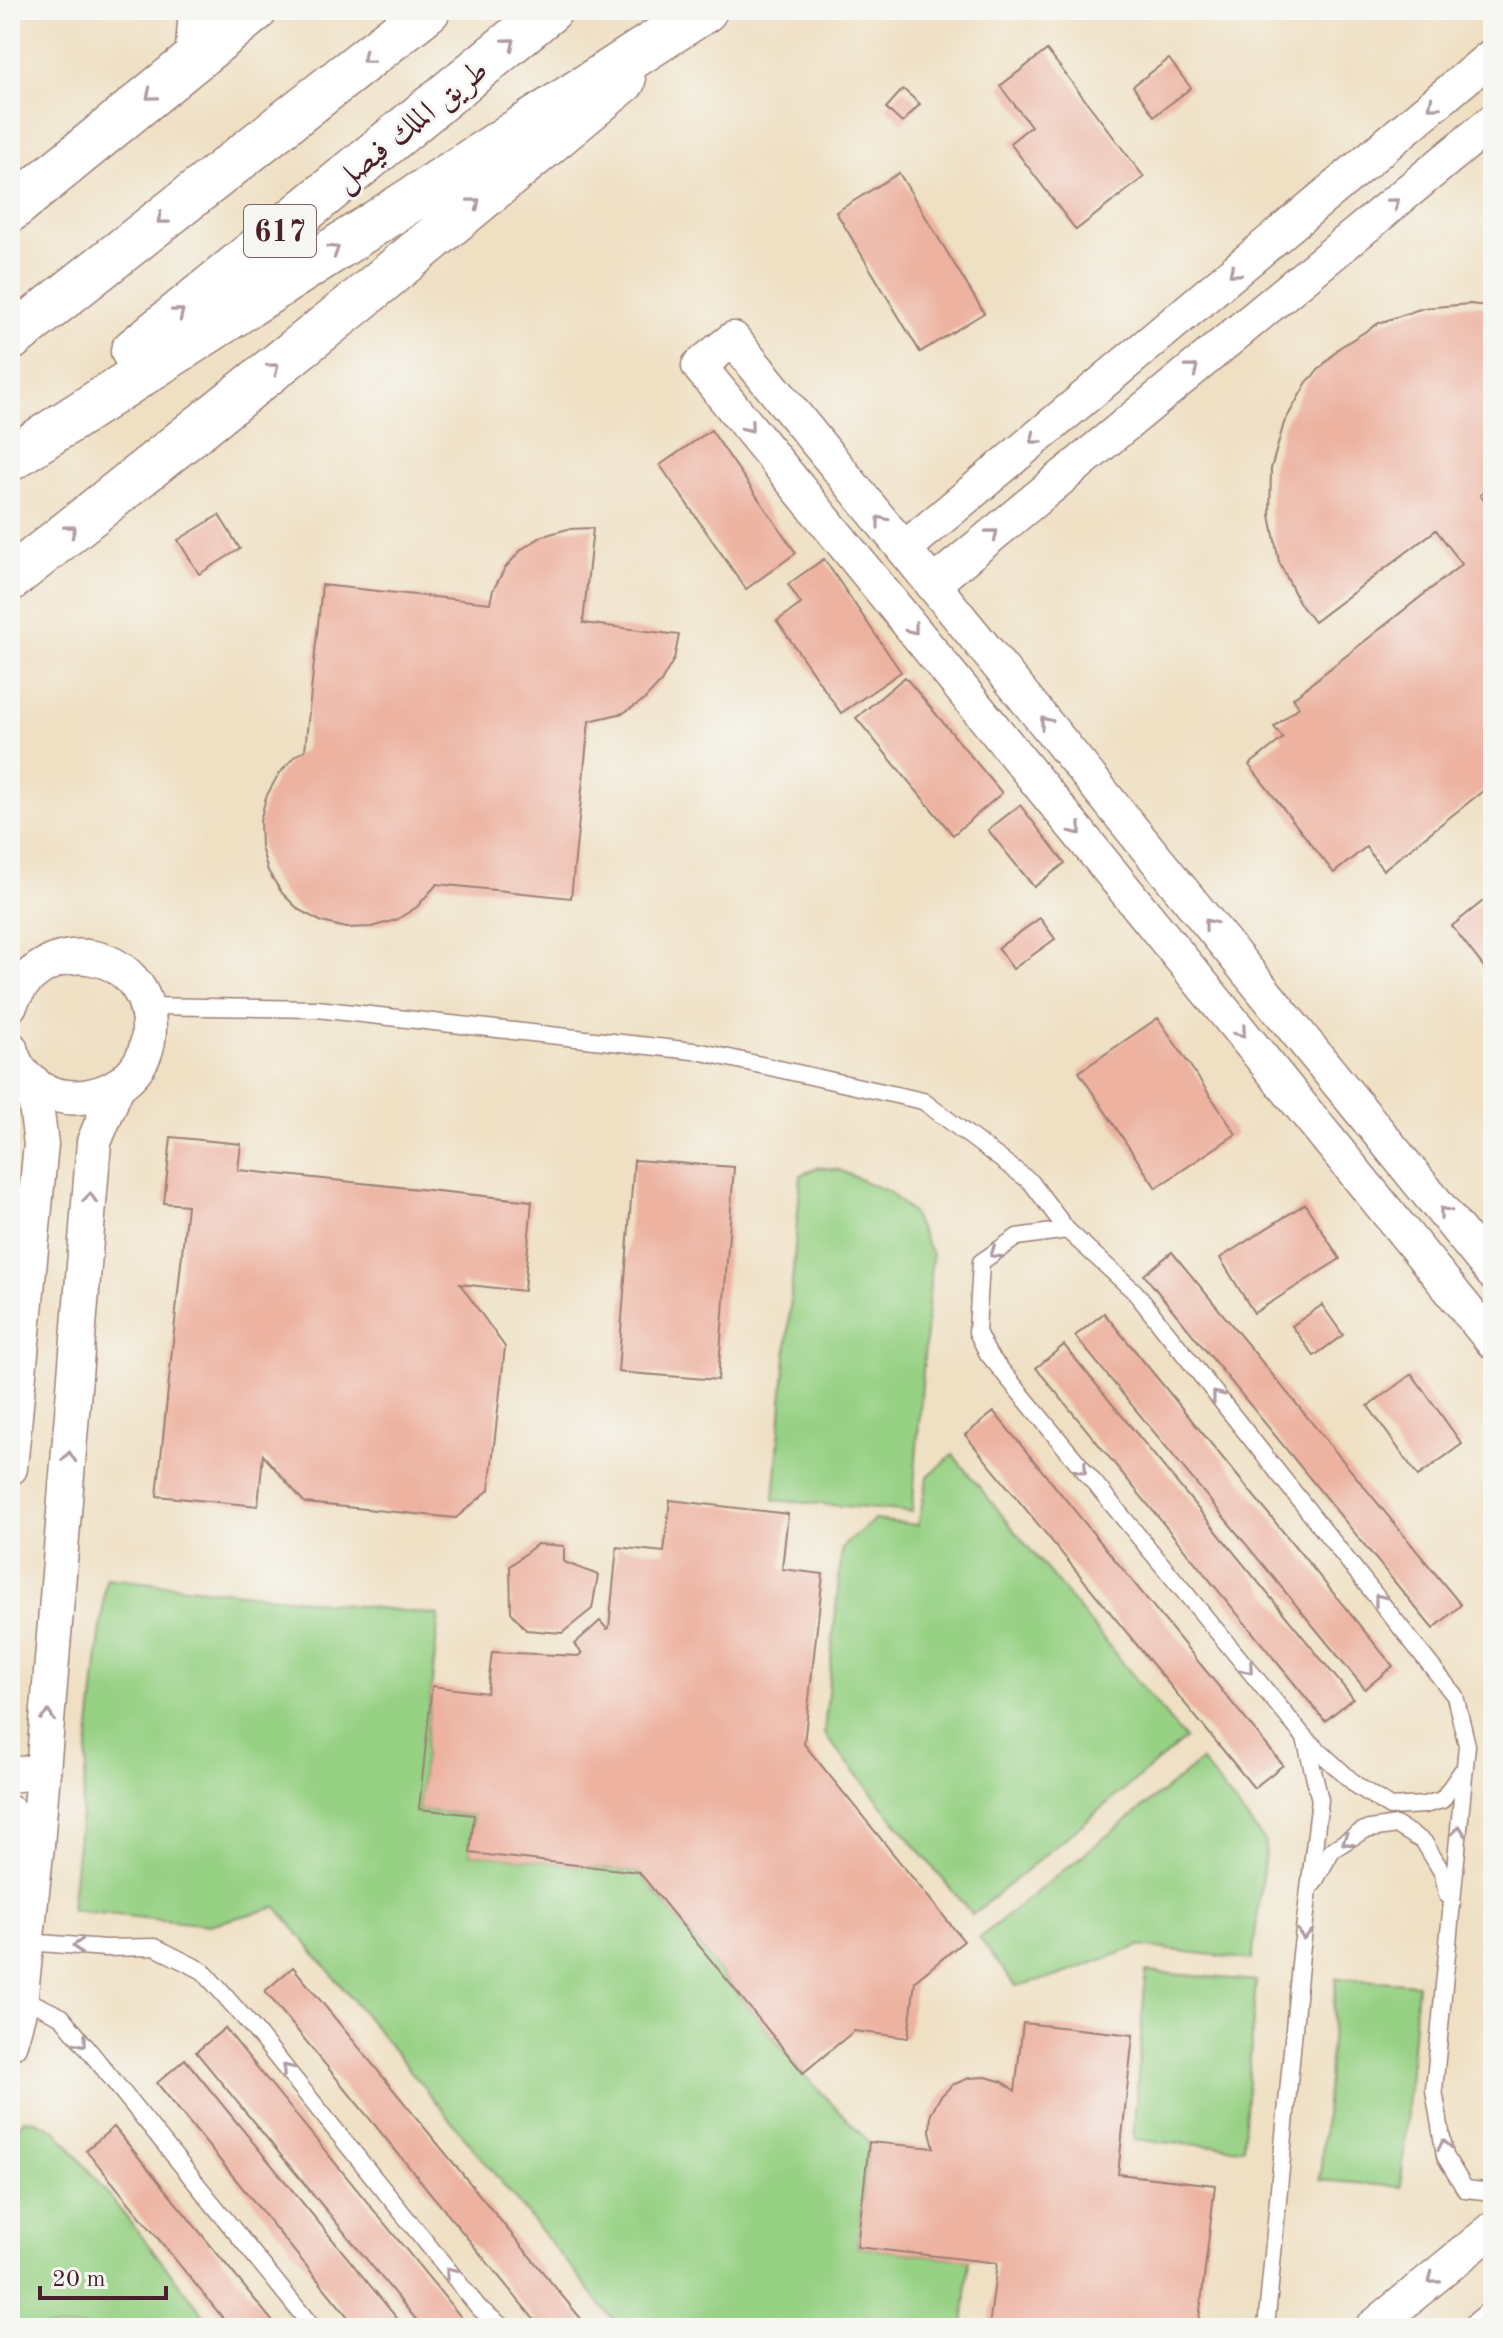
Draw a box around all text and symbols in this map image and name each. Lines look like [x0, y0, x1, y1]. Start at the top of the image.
one-way arrow [501, 38, 516, 52]
one-way arrow [361, 49, 376, 63]
street label: طريق الملك فيصل [329, 55, 498, 201]
one-way arrow [146, 85, 160, 100]
one-way arrow [1428, 95, 1443, 110]
one-way arrow [466, 198, 481, 213]
one-way arrow [1385, 198, 1399, 213]
road number: 617 [244, 205, 316, 257]
one-way arrow [157, 209, 171, 224]
one-way arrow [325, 244, 340, 259]
one-way arrow [1229, 262, 1243, 277]
one-way arrow [170, 309, 185, 323]
one-way arrow [265, 363, 279, 378]
one-way arrow [1184, 364, 1199, 379]
one-way arrow [739, 418, 754, 432]
one-way arrow [1030, 429, 1044, 444]
one-way arrow [876, 515, 891, 530]
one-way arrow [62, 525, 76, 540]
one-way arrow [984, 530, 999, 544]
one-way arrow [903, 620, 918, 634]
one-way arrow [1040, 717, 1055, 731]
one-way arrow [1067, 821, 1082, 836]
one-way arrow [1204, 919, 1219, 933]
one-way arrow [1231, 1023, 1246, 1037]
one-way arrow [81, 1191, 98, 1204]
one-way arrow [1439, 1207, 1454, 1222]
one-way arrow [989, 1243, 1003, 1258]
one-way arrow [1212, 1391, 1227, 1405]
one-way arrow [60, 1450, 77, 1463]
one-way arrow [1072, 1460, 1087, 1474]
one-way arrow [1374, 1593, 1388, 1608]
one-way arrow [1238, 1660, 1253, 1674]
one-way arrow [39, 1709, 56, 1722]
one-way arrow [1450, 1824, 1467, 1837]
one-way arrow [1341, 1831, 1356, 1847]
one-way arrow [1295, 1928, 1312, 1941]
one-way arrow [71, 1938, 84, 1955]
one-way arrow [73, 2033, 87, 2048]
one-way arrow [282, 2064, 297, 2078]
one-way arrow [1436, 2138, 1453, 2152]
scale bar [40, 2250, 166, 2300]
one-way arrow [445, 2267, 460, 2281]
text: 20 m [52, 2268, 106, 2292]
one-way arrow [1427, 2269, 1442, 2284]

